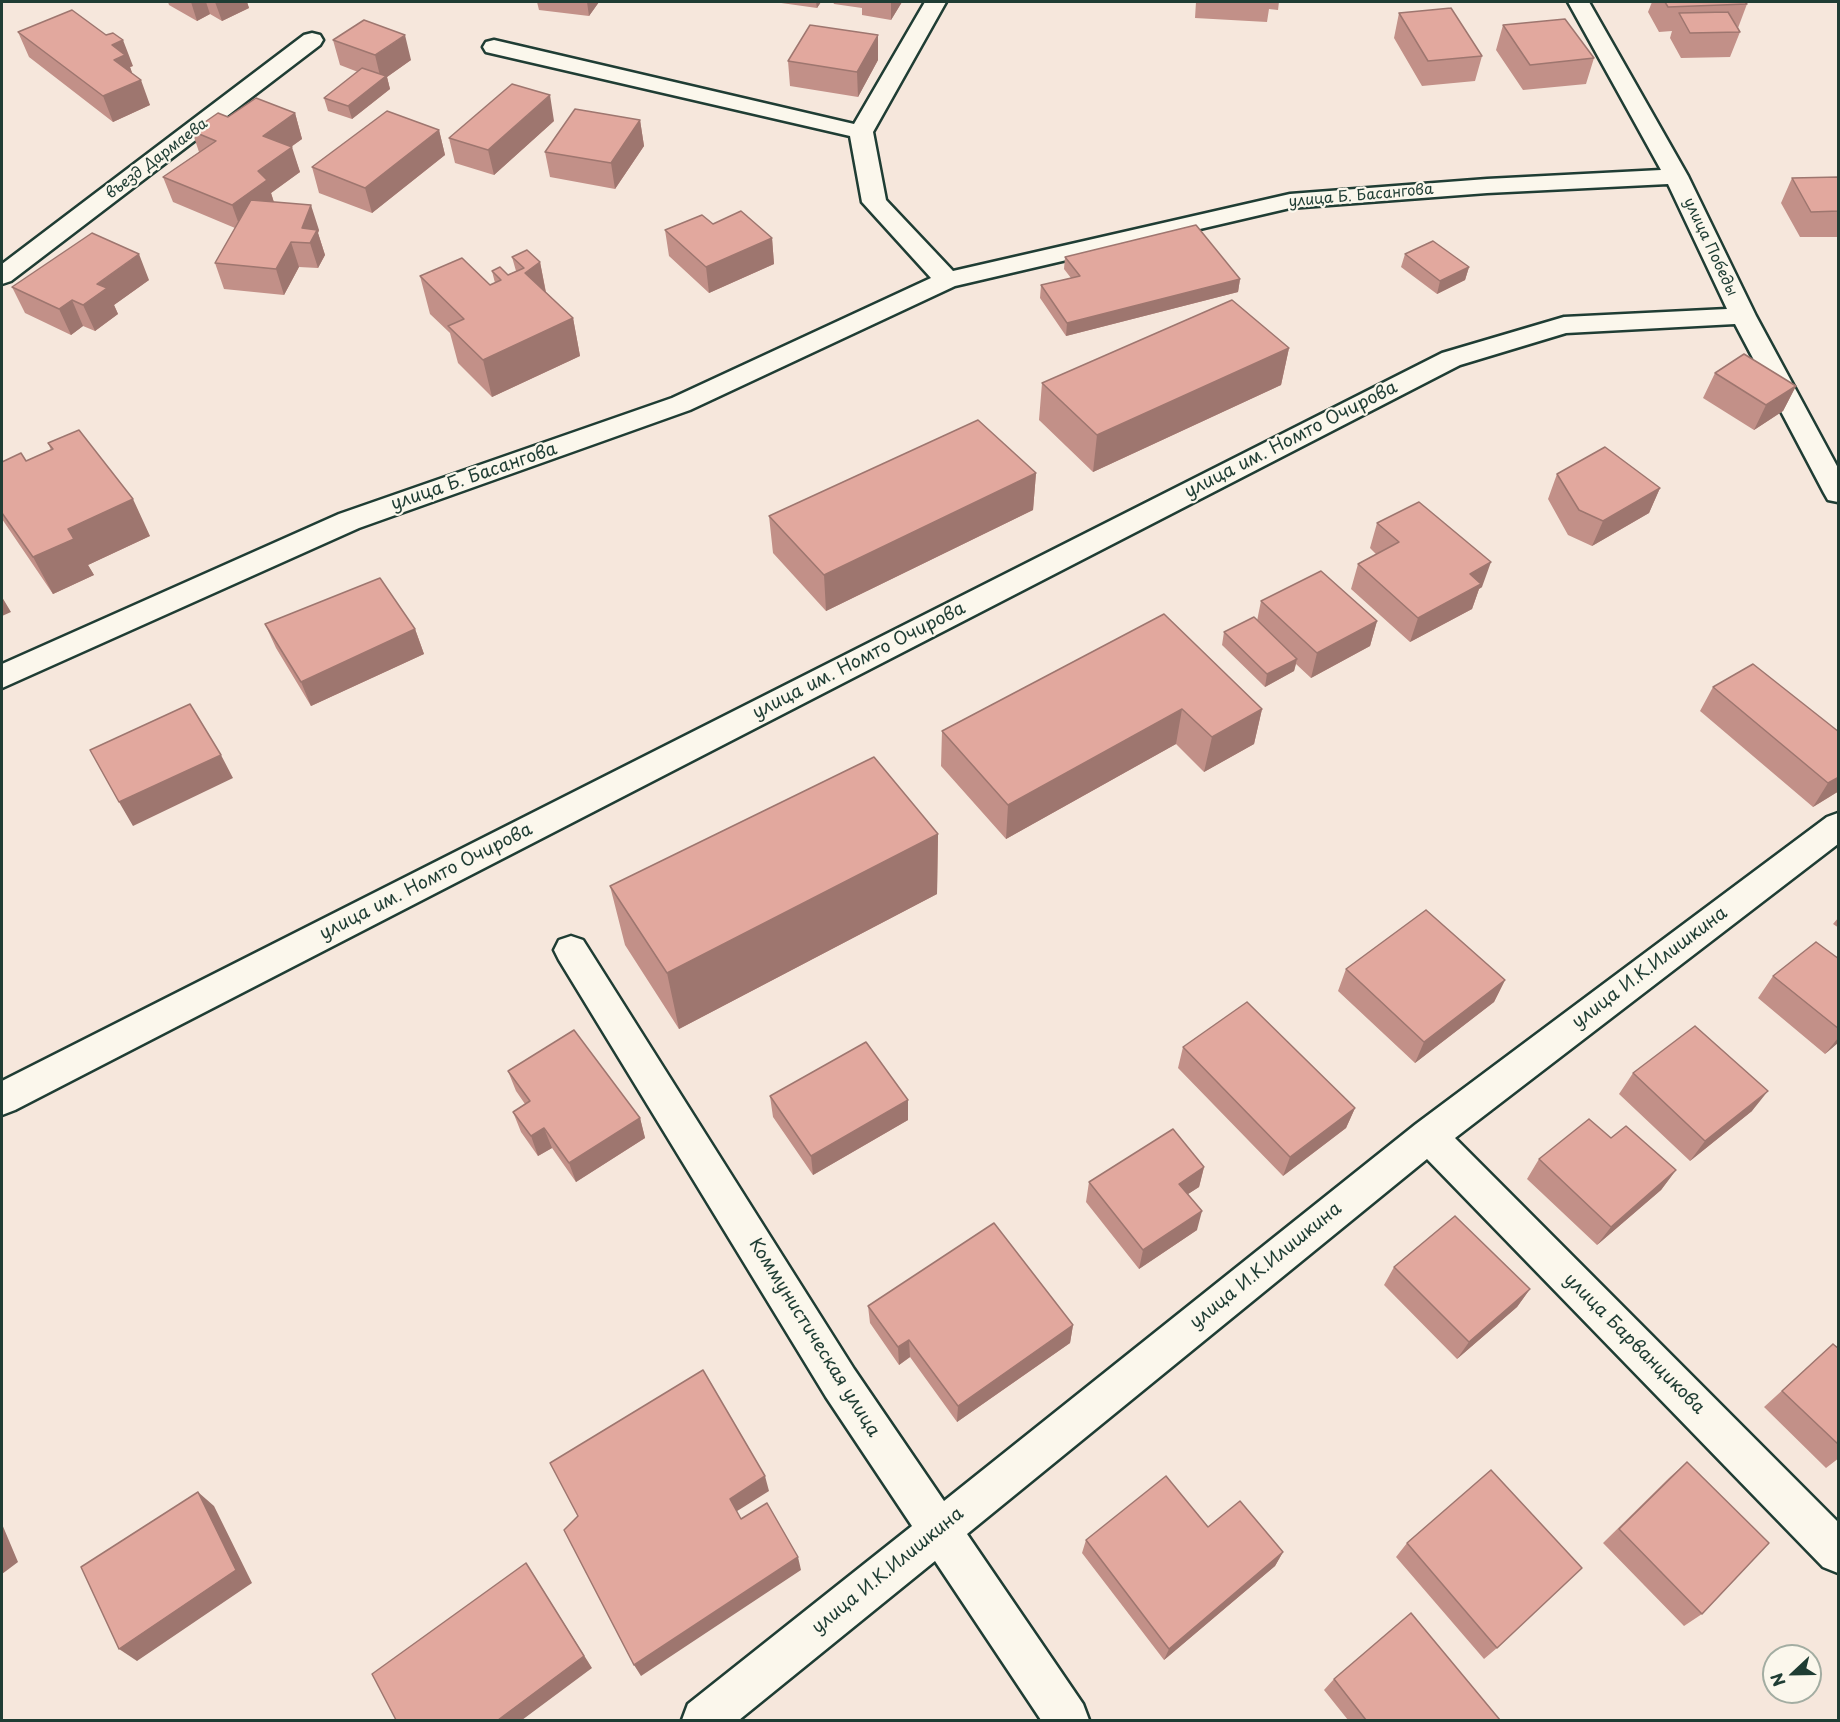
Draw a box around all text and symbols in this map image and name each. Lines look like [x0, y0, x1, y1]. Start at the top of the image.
street label: въезд Дармаева [103, 115, 211, 203]
street label: улица Б. Басангова [1288, 181, 1434, 211]
street label: улица Победы [1679, 195, 1741, 299]
street label: улица им. Номто Очирова [1181, 377, 1401, 503]
street label: улица Б. Басангова [388, 438, 560, 516]
street label: улица им. Номто Очирова [749, 598, 969, 724]
street label: улица им. Номто Очирова [316, 819, 536, 945]
street label: улица И.К.Илишкина [1568, 903, 1732, 1033]
street label: улица И.К.Илишкина [1186, 1198, 1346, 1334]
street label: Коммунистическая улица [744, 1235, 884, 1441]
street label: улица Барванцикова [1559, 1269, 1709, 1419]
street label: улица И.К.Илишкина [808, 1503, 968, 1639]
north arrow [1762, 1644, 1822, 1704]
text: N [1764, 1670, 1791, 1690]

